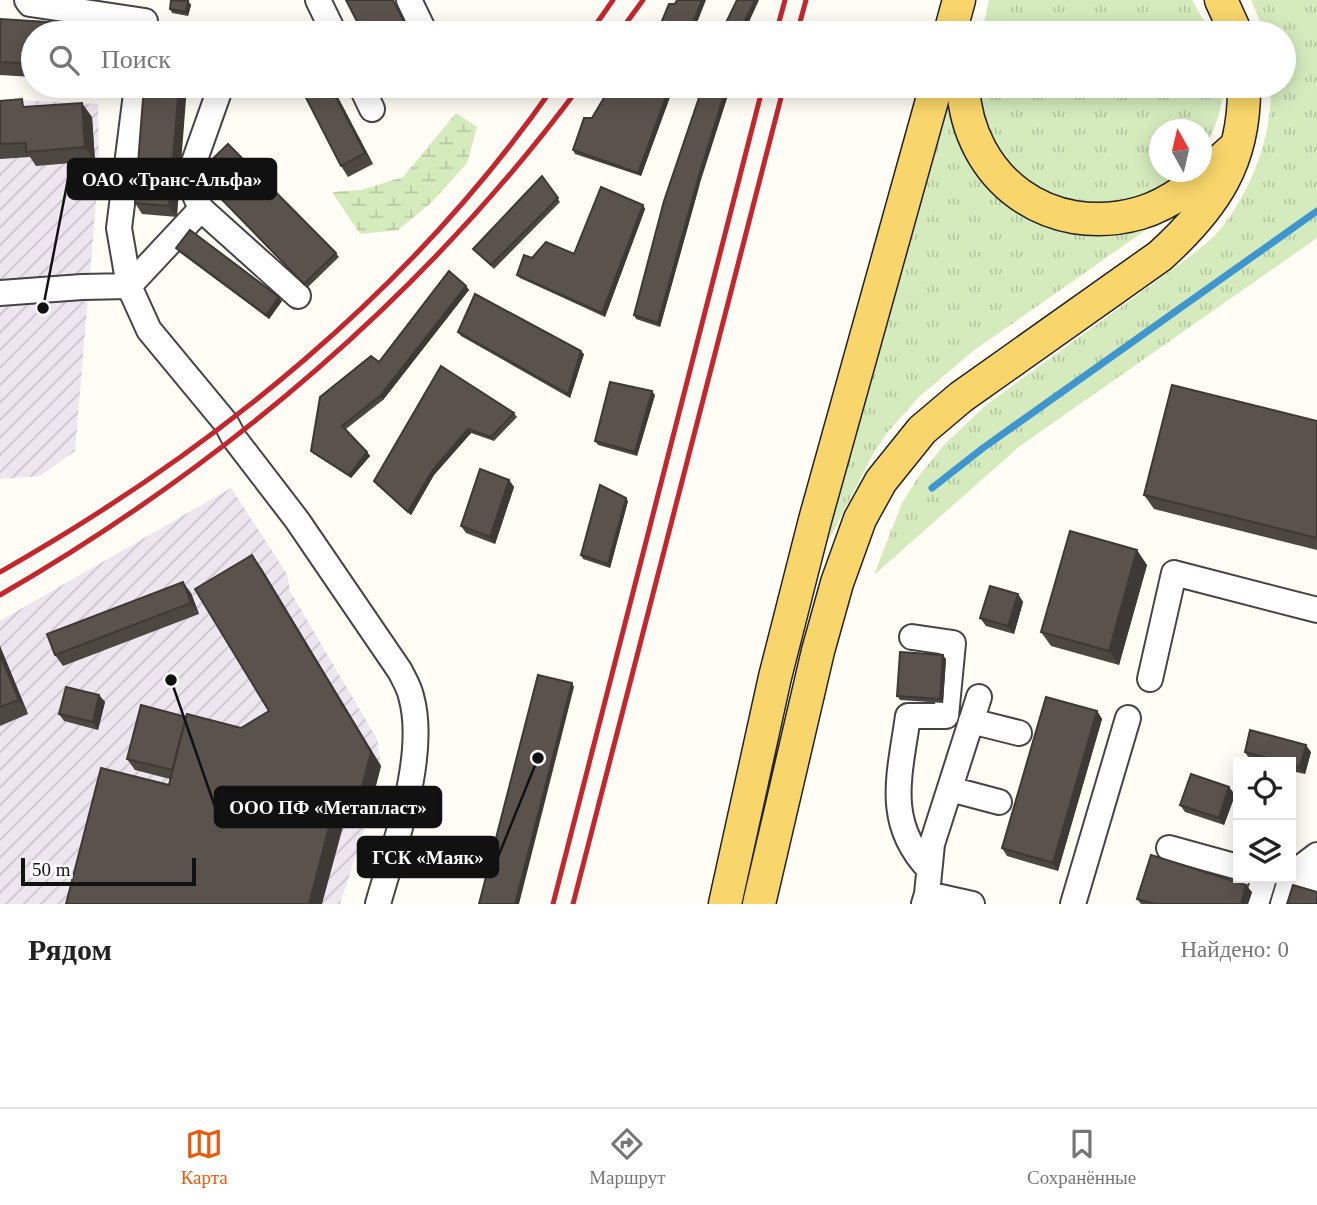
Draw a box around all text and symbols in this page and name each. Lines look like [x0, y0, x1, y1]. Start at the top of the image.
search box [21, 21, 1296, 98]
icon: search [45, 41, 83, 79]
text: Поиск [101, 45, 171, 74]
north arrow [1149, 119, 1212, 182]
callout: ОАО «Транс-Альфа» [68, 159, 276, 199]
text: ОАО «Транс-Альфа» [82, 169, 262, 190]
map controls [1233, 757, 1296, 883]
button: locate [1233, 757, 1296, 820]
callout: ООО ПФ «Метапласт» [215, 787, 441, 827]
text: ООО ПФ «Метапласт» [229, 797, 427, 818]
button: layers [1233, 820, 1296, 883]
callout: ГСК «Маяк» [358, 837, 498, 877]
text: ГСК «Маяк» [372, 847, 484, 868]
scale bar [21, 855, 196, 887]
text: 50 m [32, 859, 71, 880]
text: Рядом [28, 933, 112, 966]
text: Найдено: 0 [1181, 937, 1289, 962]
tab: Карта [181, 1125, 228, 1189]
tab: Маршрут [589, 1125, 666, 1189]
tab: Сохранённые [1027, 1125, 1136, 1189]

